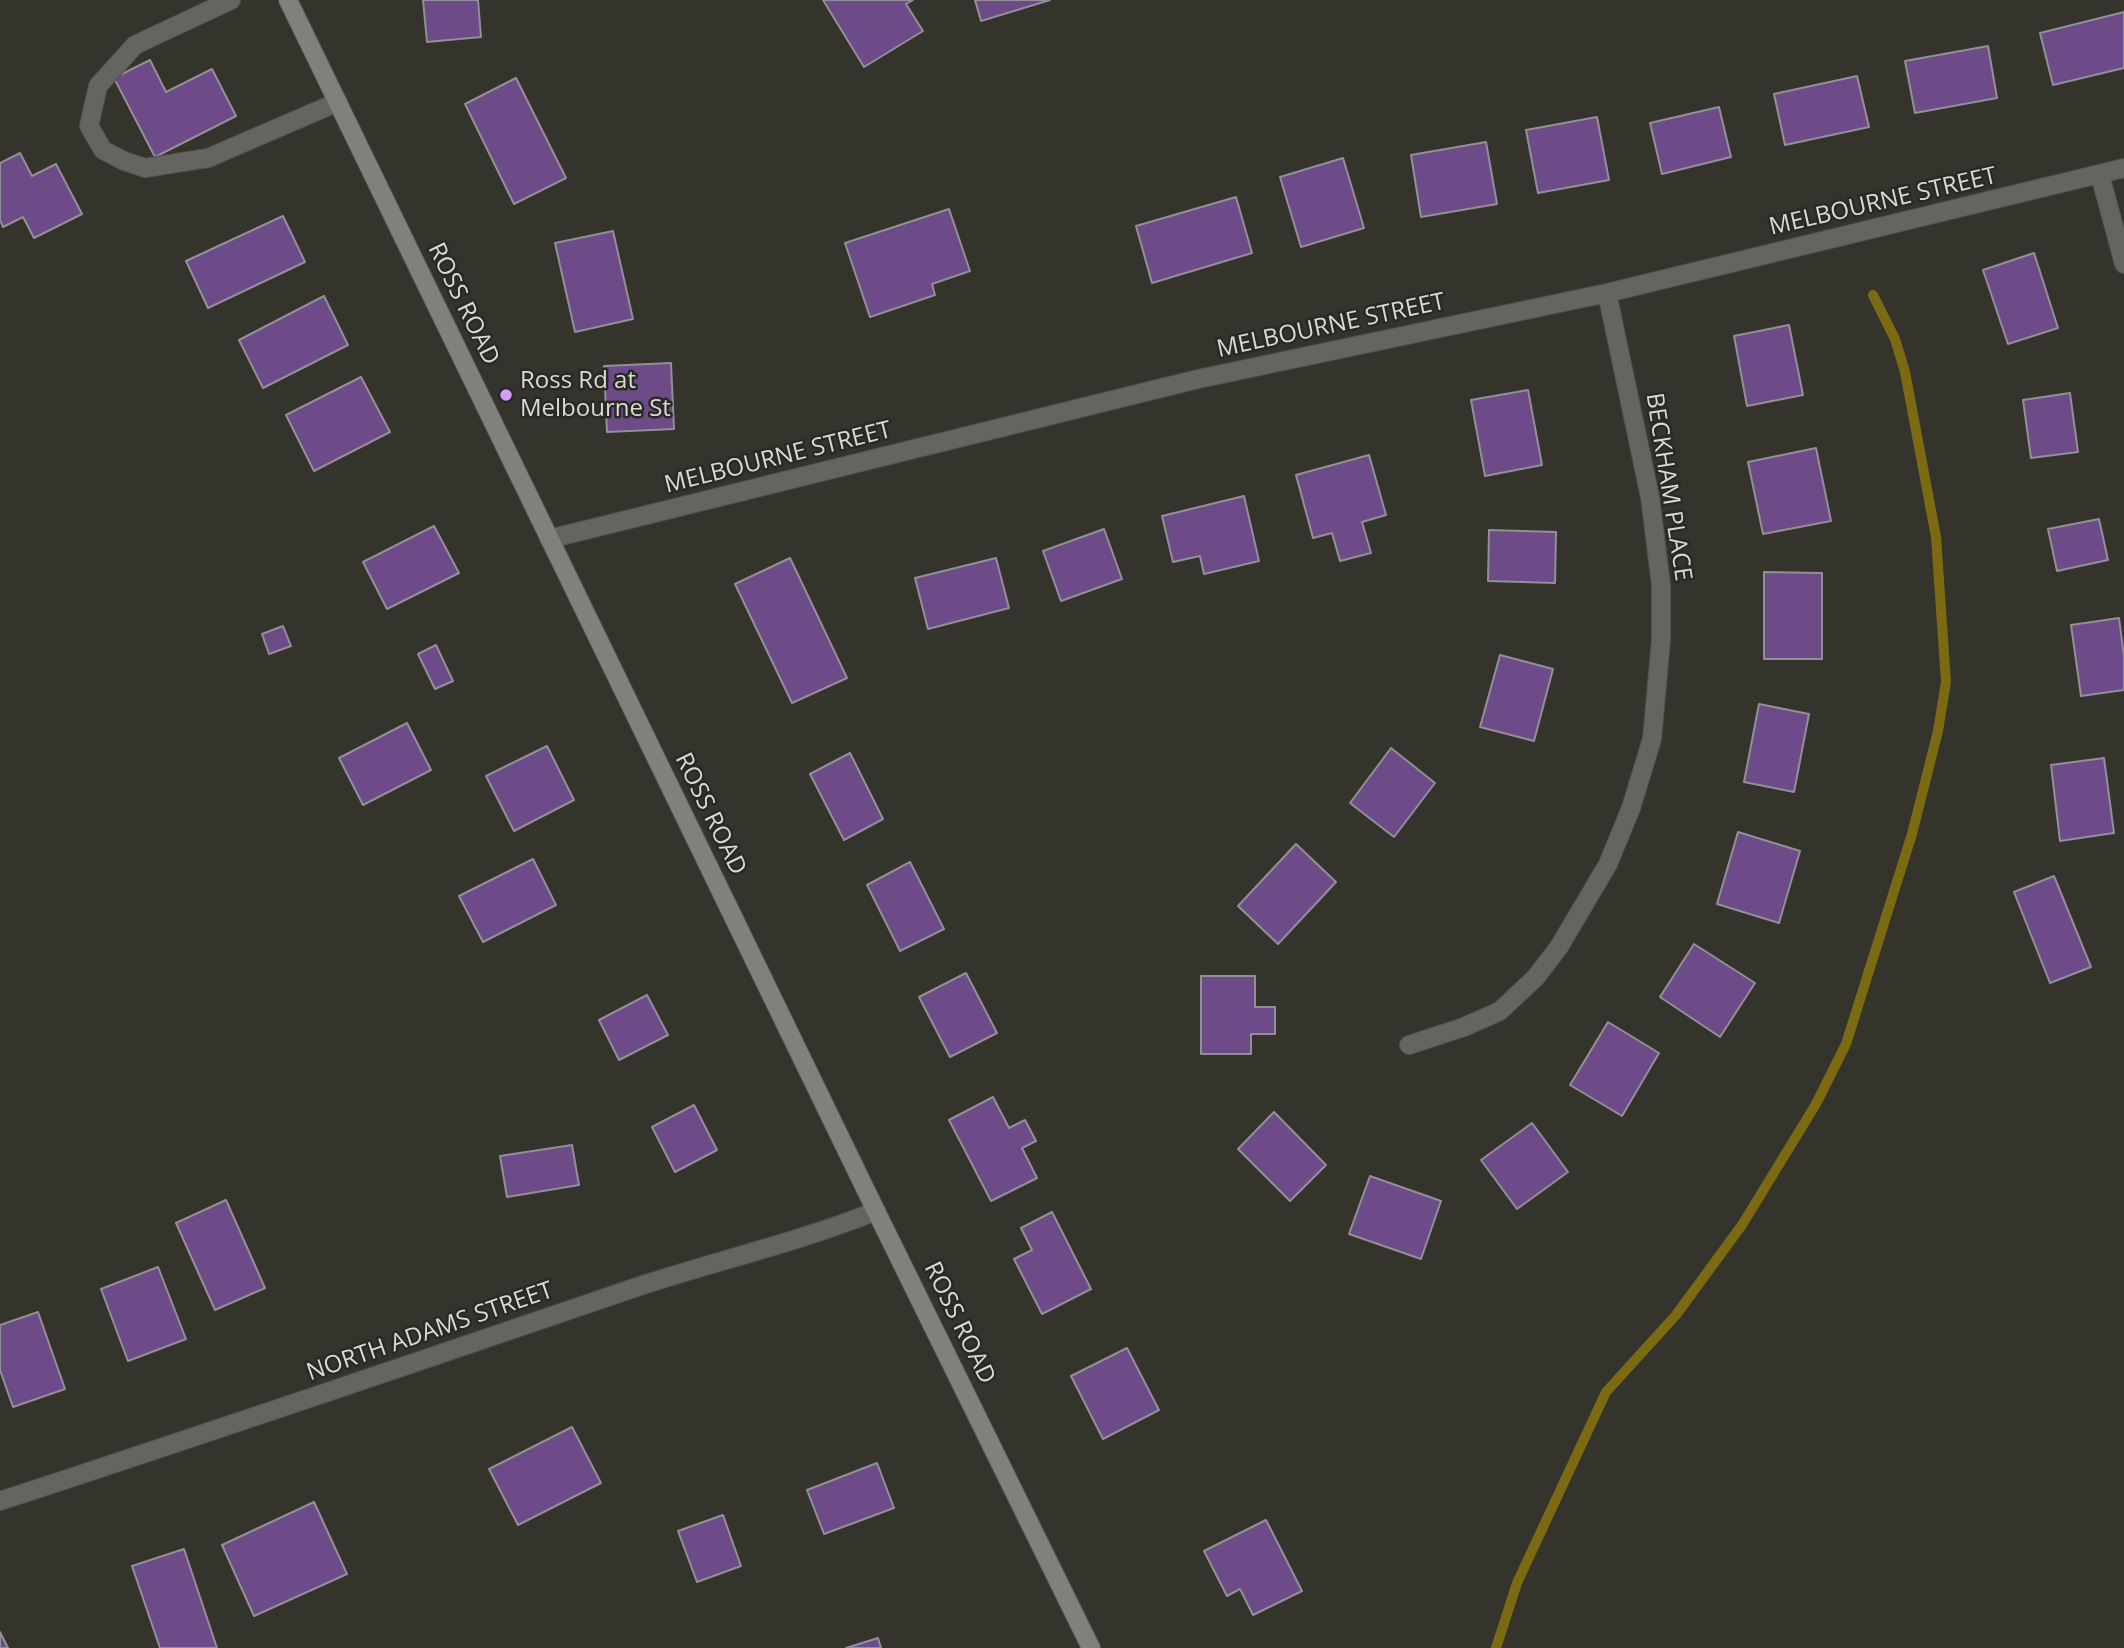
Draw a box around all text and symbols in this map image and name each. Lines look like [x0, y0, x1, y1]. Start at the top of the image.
street label: MELBOURNE STREET [1766, 162, 2000, 242]
street label: ROSS ROAD [421, 238, 505, 370]
street label: MELBOURNE STREET [1214, 288, 1448, 364]
place label: Ross Rd at Melbourne St [520, 367, 671, 423]
marker: Ross Rd at Melbourne St [498, 387, 514, 403]
street label: BECKHAM PLACE [1639, 391, 1697, 583]
street label: MELBOURNE STREET [662, 416, 894, 500]
street label: ROSS ROAD [668, 748, 752, 880]
street label: ROSS ROAD [917, 1257, 1001, 1389]
street label: NORTH ADAMS STREET [303, 1276, 557, 1388]

